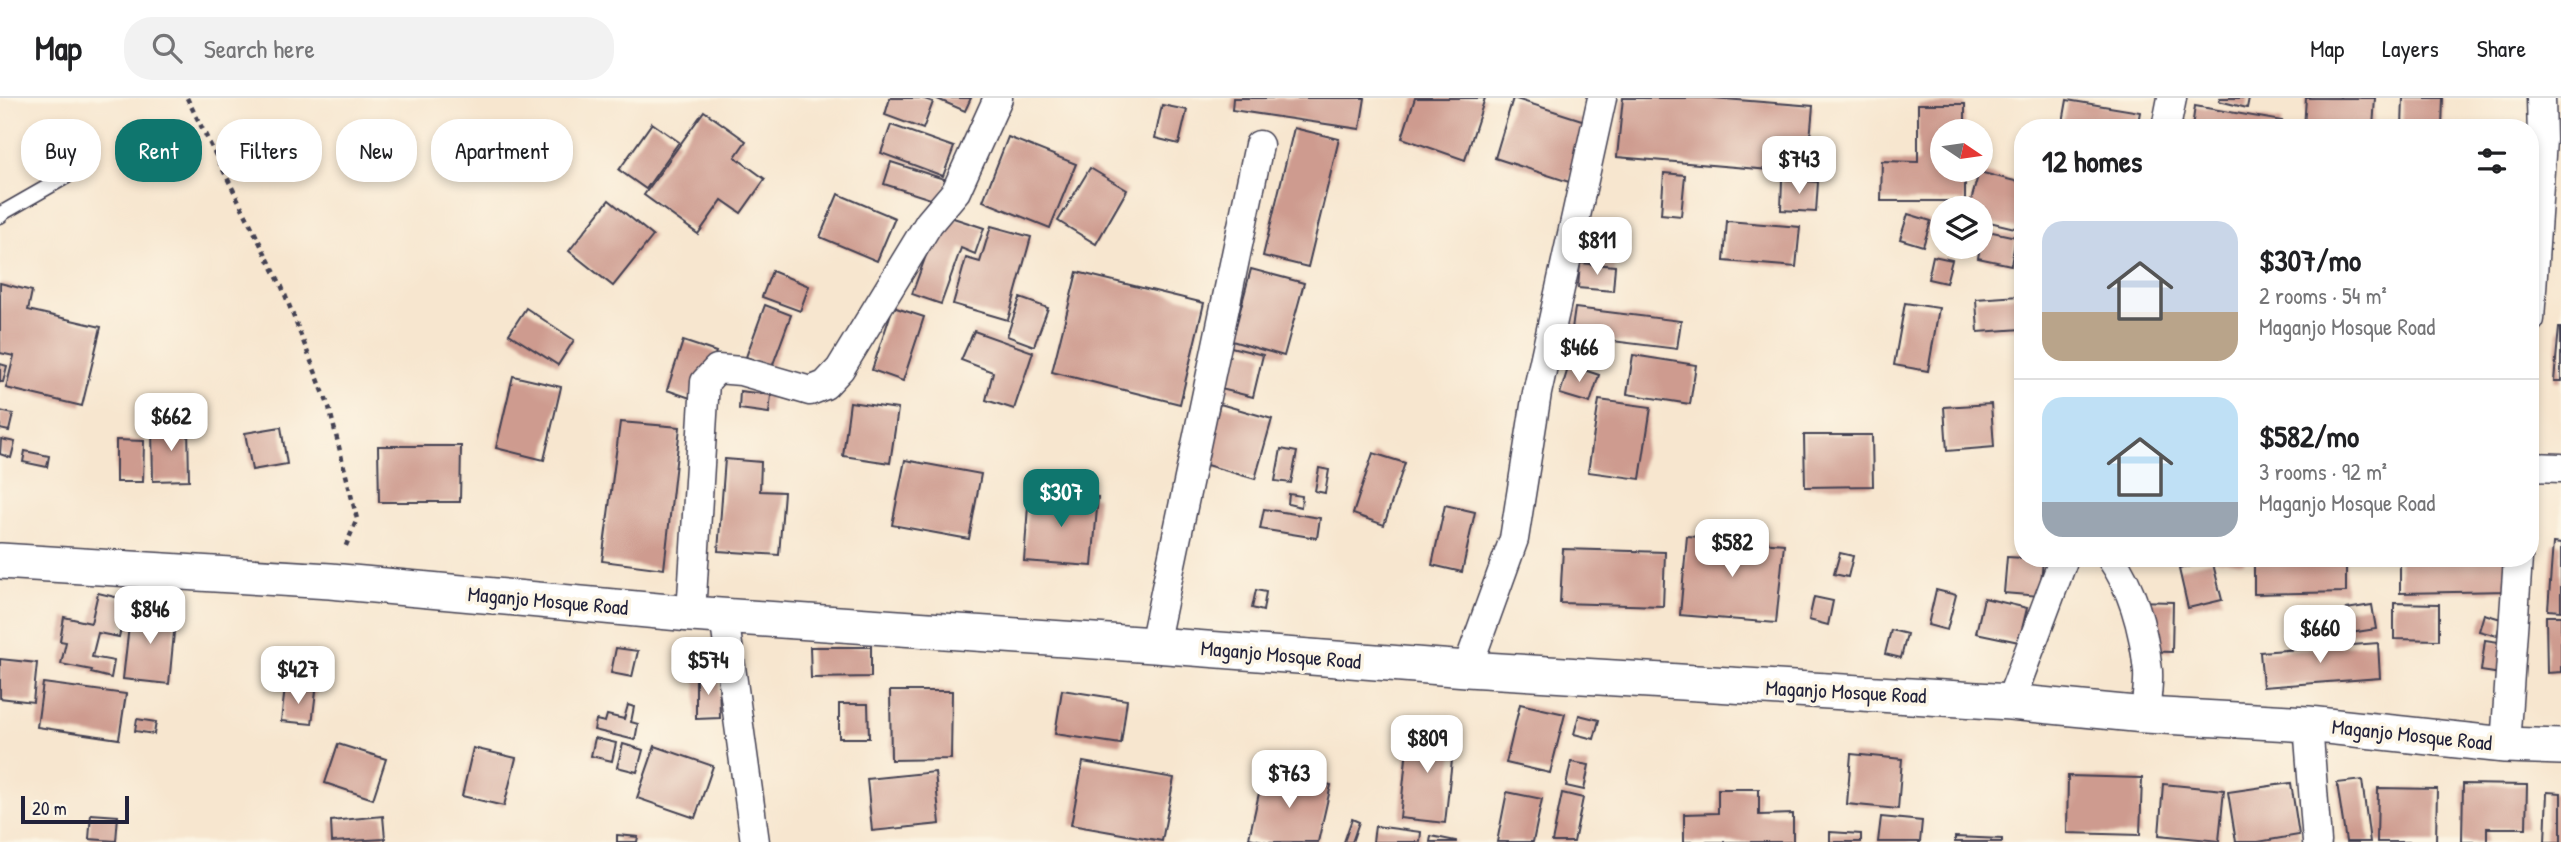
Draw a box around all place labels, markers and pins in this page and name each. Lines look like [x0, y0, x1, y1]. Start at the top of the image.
pin: $743 [1758, 136, 1840, 196]
pin: $811 [1556, 218, 1638, 277]
pin: $466 [1538, 324, 1620, 384]
pin: $662 [130, 394, 212, 453]
pin: $307 [1020, 470, 1102, 529]
pin: $582 [1691, 519, 1773, 579]
pin: $846 [109, 587, 191, 646]
pin: $660 [2279, 606, 2361, 665]
pin: $574 [667, 638, 749, 697]
pin: $427 [257, 646, 339, 706]
pin: $809 [1386, 716, 1468, 775]
pin: $763 [1248, 750, 1330, 810]

